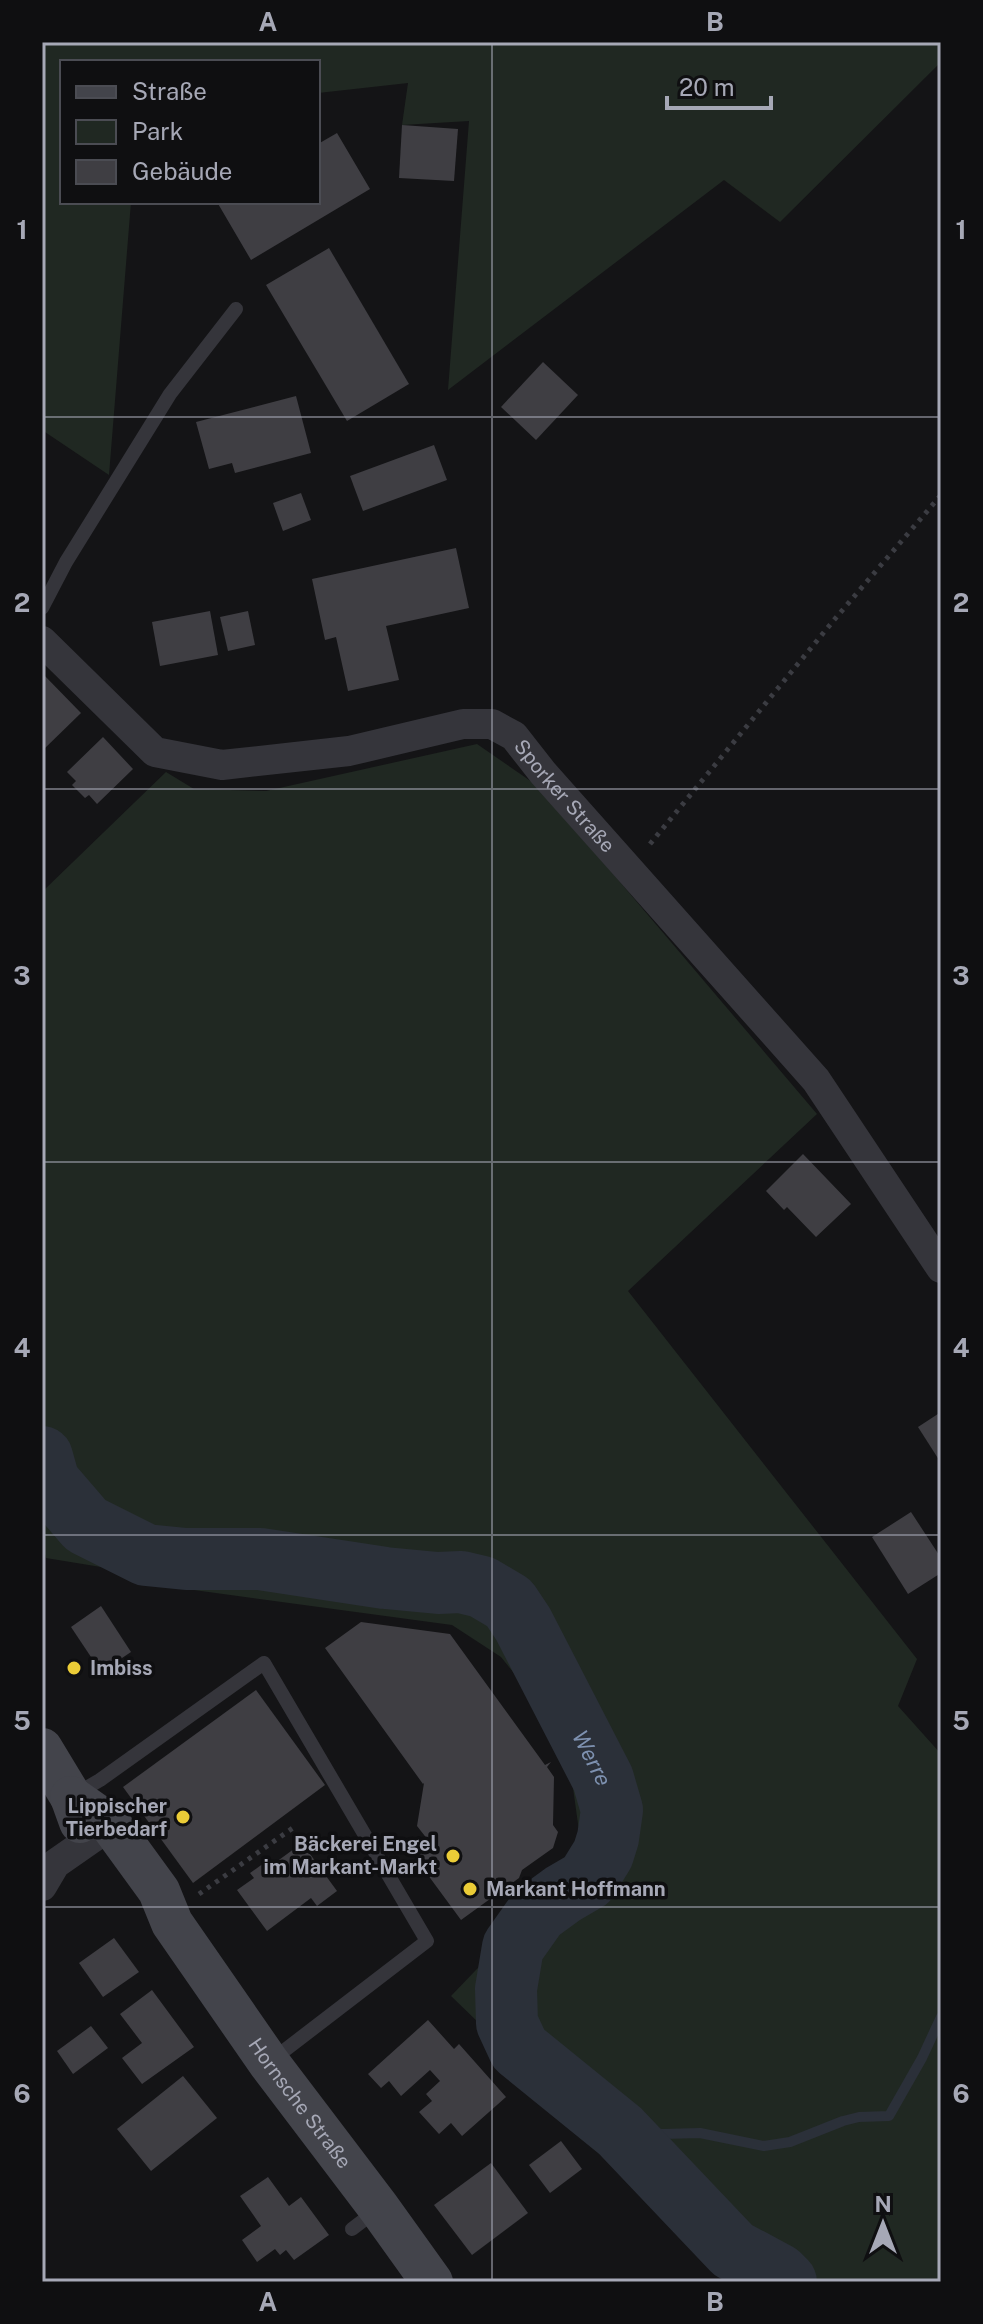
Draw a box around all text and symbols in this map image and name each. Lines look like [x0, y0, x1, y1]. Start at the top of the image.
text: A [259, 6, 278, 37]
text: B [706, 6, 724, 37]
legend [60, 60, 320, 204]
scale bar [667, 60, 771, 110]
text: 20 m [679, 73, 735, 101]
text: Straße [132, 77, 207, 105]
text: Park [132, 117, 183, 145]
text: Gebäude [132, 157, 232, 185]
text: 1 [16, 214, 28, 245]
text: 1 [955, 214, 967, 245]
text: 2 [14, 587, 30, 618]
text: 2 [953, 587, 969, 618]
street label: Sporker Straße [509, 734, 620, 857]
text: 3 [13, 960, 31, 991]
text: 3 [952, 960, 970, 991]
text: 4 [13, 1332, 31, 1363]
text: 4 [952, 1332, 970, 1363]
place label: Imbiss [90, 1656, 153, 1680]
marker: Imbiss [65, 1659, 83, 1677]
text: 5 [13, 1705, 31, 1736]
text: 5 [952, 1705, 970, 1736]
water label: Werre [567, 1726, 617, 1789]
place label: Lippischer Tierbedarf [66, 1794, 167, 1841]
marker: Lippischer Tierbedarf [174, 1808, 192, 1826]
place label: Bäckerei Engel im Markant-Markt [264, 1832, 437, 1879]
marker: Bäckerei Engel im Markant-Markt [444, 1847, 462, 1865]
place label: Markant Hoffmann [486, 1877, 666, 1901]
marker: Markant Hoffmann [461, 1880, 479, 1898]
street label: Hornsche Straße [243, 2033, 357, 2173]
text: 6 [13, 2078, 31, 2109]
text: 6 [952, 2078, 970, 2109]
north arrow [843, 2184, 923, 2264]
text: N [874, 2191, 892, 2217]
text: A [259, 2286, 278, 2317]
text: B [706, 2286, 724, 2317]

